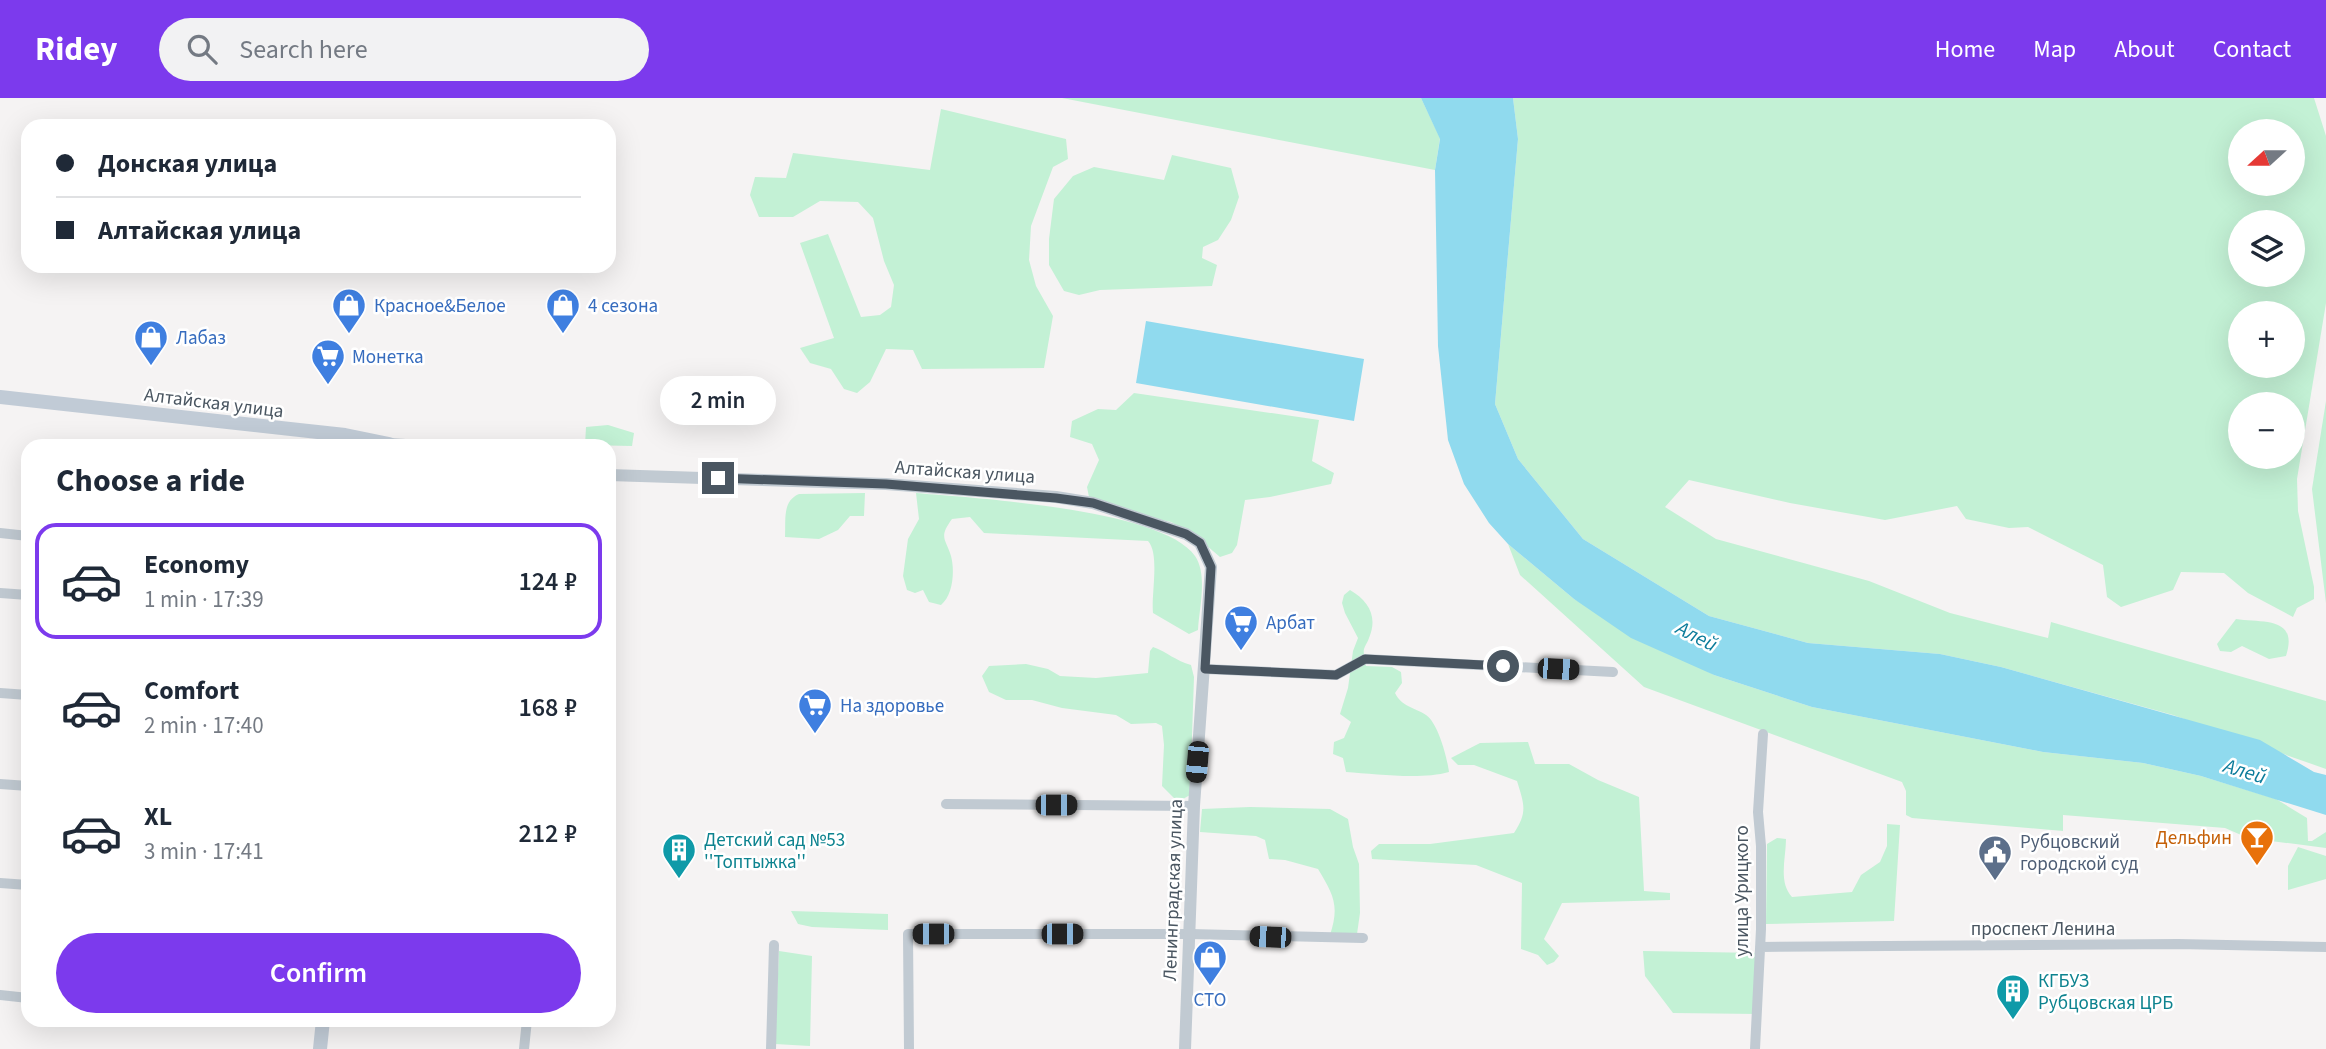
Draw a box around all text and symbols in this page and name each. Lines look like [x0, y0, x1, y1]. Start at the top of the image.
search box [159, 18, 649, 81]
text: Ridey [35, 26, 117, 73]
icon: search [183, 30, 221, 68]
text: Search here [239, 31, 368, 68]
text: Home [1935, 32, 1995, 67]
text: Map [2033, 32, 2076, 67]
text: About [2114, 32, 2175, 67]
text: Contact [2213, 32, 2291, 67]
north arrow [2228, 119, 2305, 196]
map controls [2228, 119, 2305, 469]
text: Донская улица [98, 145, 277, 182]
button: layers [2228, 210, 2305, 287]
text: Алтайская улица [98, 212, 301, 249]
shop icon: Красное&Белое [330, 286, 368, 335]
shop icon: 4 сезона [544, 286, 582, 335]
place label: Красное&Белое [374, 293, 506, 320]
place label: 4 сезона [588, 293, 658, 320]
button: + [2228, 301, 2305, 378]
shop icon: Лабаз [132, 318, 170, 367]
place label: Лабаз [176, 325, 226, 352]
supermarket icon: Монетка [309, 337, 347, 386]
place label: Монетка [352, 344, 424, 371]
callout: 2 min [660, 376, 776, 426]
street label: Алтайская улица [143, 382, 285, 425]
text: 2 min [691, 384, 745, 417]
button: − [2228, 392, 2305, 469]
street label: Алтайская улица [894, 454, 1036, 491]
text: Choose a ride [56, 458, 245, 504]
route end [702, 462, 734, 494]
text: Economy [144, 546, 249, 583]
icon: car [60, 550, 123, 613]
text: 124 ₽ [518, 563, 577, 600]
text: 1 min · 17:39 [144, 583, 264, 616]
supermarket icon: Арбат [1222, 603, 1260, 652]
place label: Арбат [1266, 610, 1315, 637]
water label: Алей [1669, 612, 1723, 659]
route start [1487, 650, 1519, 682]
car [1537, 657, 1580, 681]
text: Comfort [144, 672, 239, 709]
icon: car [60, 676, 123, 739]
supermarket icon: На здоровье [796, 686, 834, 735]
text: 168 ₽ [518, 689, 577, 726]
place label: На здоровье [840, 693, 944, 720]
text: 2 min · 17:40 [144, 709, 264, 742]
car [1185, 740, 1210, 784]
water label: Алей [2218, 750, 2270, 792]
car [1036, 795, 1078, 816]
text: XL [144, 798, 172, 835]
street label: Ленинградская улица [1157, 799, 1190, 982]
icon: car [60, 802, 123, 865]
text: 212 ₽ [518, 815, 577, 852]
bar icon: Дельфин [2238, 818, 2276, 867]
street label: улица Урицкого [1729, 825, 1756, 957]
place label: Дельфин [2156, 825, 2232, 852]
place label: Детский сад №53 ''Топтыжка'' [704, 827, 845, 876]
place label: Рубцовский городской суд [2020, 829, 2138, 878]
building icon: Детский сад №53 ''Топтыжка'' [660, 831, 698, 880]
public building icon: Рубцовский городской суд [1976, 833, 2014, 882]
text: 3 min · 17:41 [144, 835, 264, 868]
street label: проспект Ленина [1971, 916, 2115, 943]
car [913, 924, 955, 945]
car [1042, 924, 1084, 945]
car [1249, 926, 1292, 948]
button: Confirm [56, 933, 581, 1013]
shop icon: СТО [1191, 938, 1229, 987]
place label: КГБУЗ Рубцовская ЦРБ [2038, 968, 2173, 1017]
building icon: КГБУЗ Рубцовская ЦРБ [1994, 972, 2032, 1021]
place label: СТО [1194, 987, 1226, 1014]

